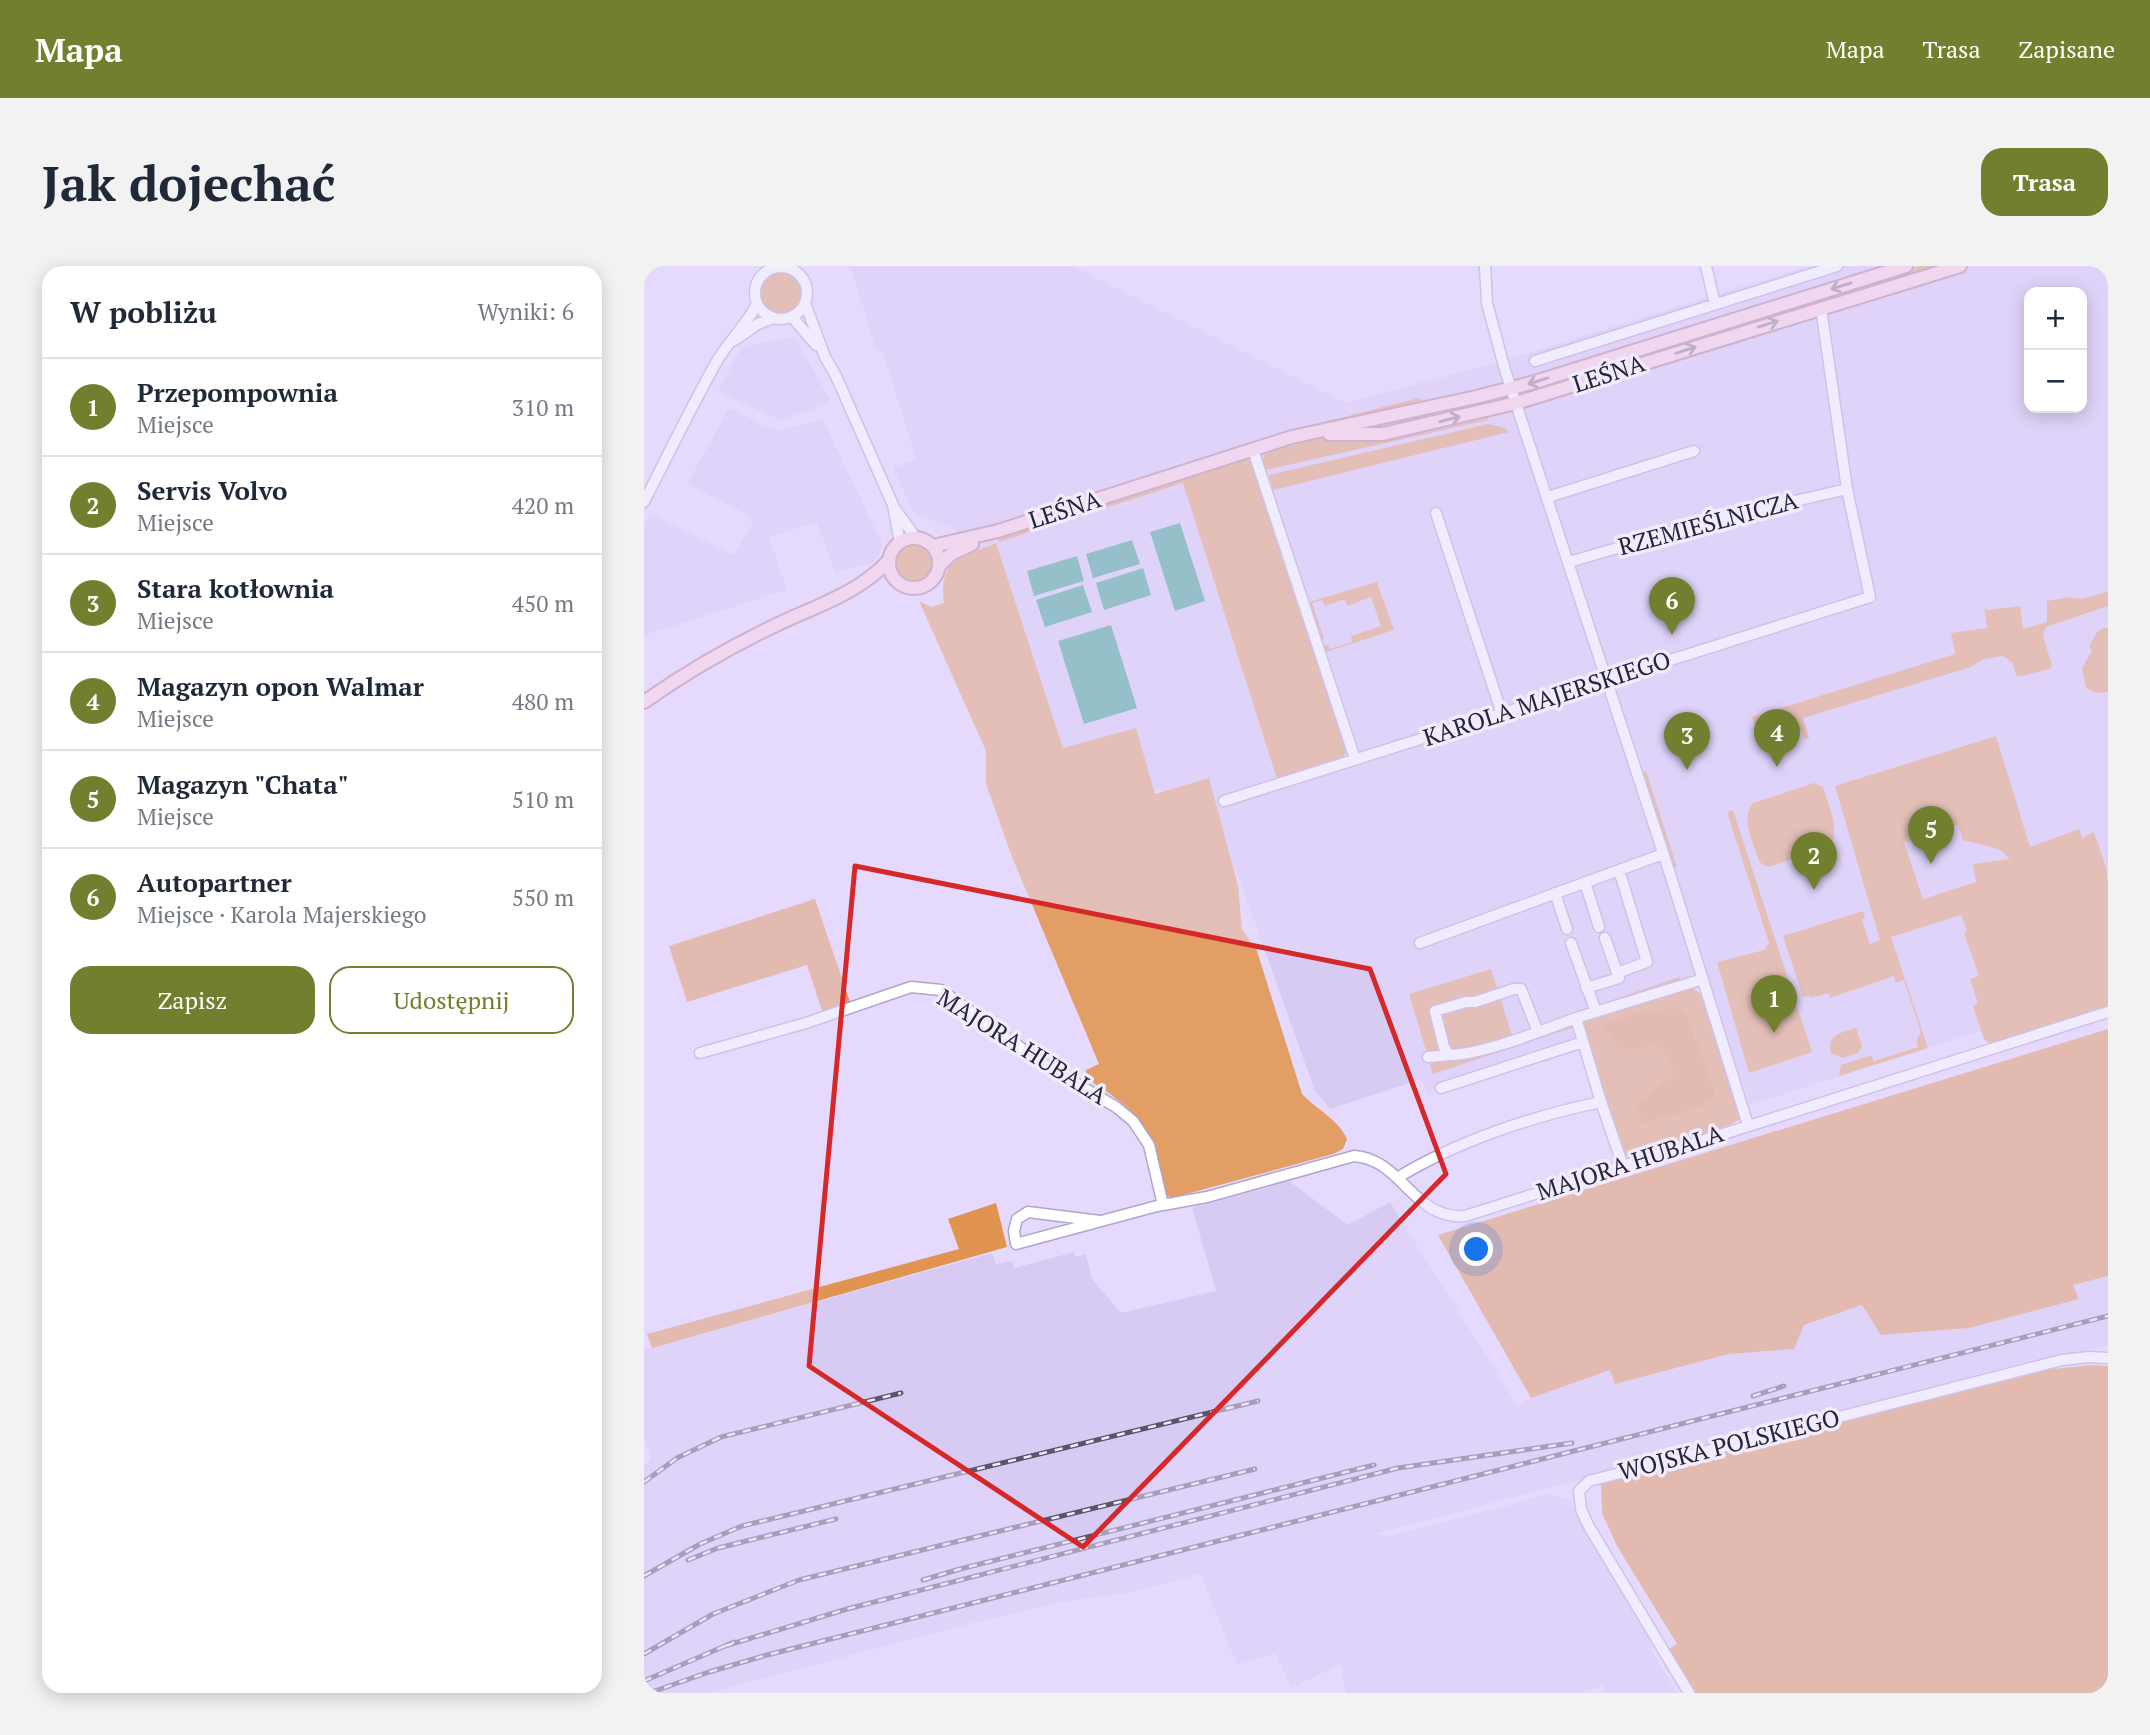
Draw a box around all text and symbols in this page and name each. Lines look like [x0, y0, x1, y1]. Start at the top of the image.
text: Mapa [35, 28, 123, 71]
text: Mapa [1826, 33, 1885, 65]
text: Trasa [1923, 33, 1981, 65]
text: Zapisane [2019, 33, 2115, 65]
button: Trasa [1981, 148, 2108, 216]
text: Jak dojechać [42, 150, 336, 215]
one-way arrow [1830, 280, 1852, 293]
map controls [2024, 287, 2087, 413]
button: + [2024, 287, 2087, 350]
text: W pobliżu [70, 292, 217, 332]
text: Wyniki: 6 [477, 296, 574, 327]
one-way arrow [1757, 317, 1779, 329]
one-way arrow [1674, 342, 1696, 355]
street label: LEŚNA [1569, 346, 1649, 400]
button: − [2024, 350, 2087, 413]
text: Przepompownia [137, 375, 338, 409]
one-way arrow [1527, 375, 1549, 388]
text: 1 [87, 392, 100, 423]
text: 310 m [512, 392, 574, 423]
text: Miejsce [137, 409, 214, 440]
one-way arrow [1438, 412, 1461, 425]
text: Servis Volvo [137, 473, 288, 507]
street label: LEŚNA [1025, 482, 1105, 536]
street label: RZEMIEŚLNICZA [1614, 484, 1802, 562]
text: 2 [87, 490, 100, 521]
text: 420 m [512, 490, 574, 521]
text: Miejsce [137, 507, 214, 538]
text: Stara kotłownia [137, 571, 334, 605]
pin: 6 [1649, 577, 1695, 635]
text: 3 [87, 588, 100, 619]
text: 450 m [512, 588, 574, 619]
text: Miejsce [137, 605, 214, 636]
street label: KAROLA MAJERSKIEGO [1419, 643, 1674, 753]
text: Magazyn opon Walmar [137, 669, 424, 703]
text: 4 [87, 686, 100, 717]
text: 480 m [512, 686, 574, 717]
text: Miejsce [137, 703, 214, 734]
pin: 4 [1754, 709, 1800, 767]
pin: 3 [1664, 712, 1710, 770]
text: Magazyn "Chata" [137, 767, 348, 801]
text: 5 [87, 784, 100, 815]
text: 510 m [512, 784, 574, 815]
text: Miejsce [137, 801, 214, 832]
pin: 5 [1908, 806, 1954, 864]
pin: 2 [1791, 832, 1837, 890]
text: Autopartner [137, 865, 292, 899]
text: 6 [87, 882, 100, 913]
text: 550 m [512, 882, 574, 913]
text: Miejsce · Karola Majerskiego [137, 899, 426, 930]
button: Zapisz [70, 966, 315, 1034]
button: Udostępnij [329, 966, 574, 1034]
pin: 1 [1751, 975, 1797, 1033]
street label: MAJORA HUBALA [932, 981, 1114, 1112]
street label: MAJORA HUBALA [1532, 1117, 1728, 1207]
your location [1459, 1232, 1493, 1266]
street label: WOJSKA POLSKIEGO [1615, 1401, 1843, 1487]

